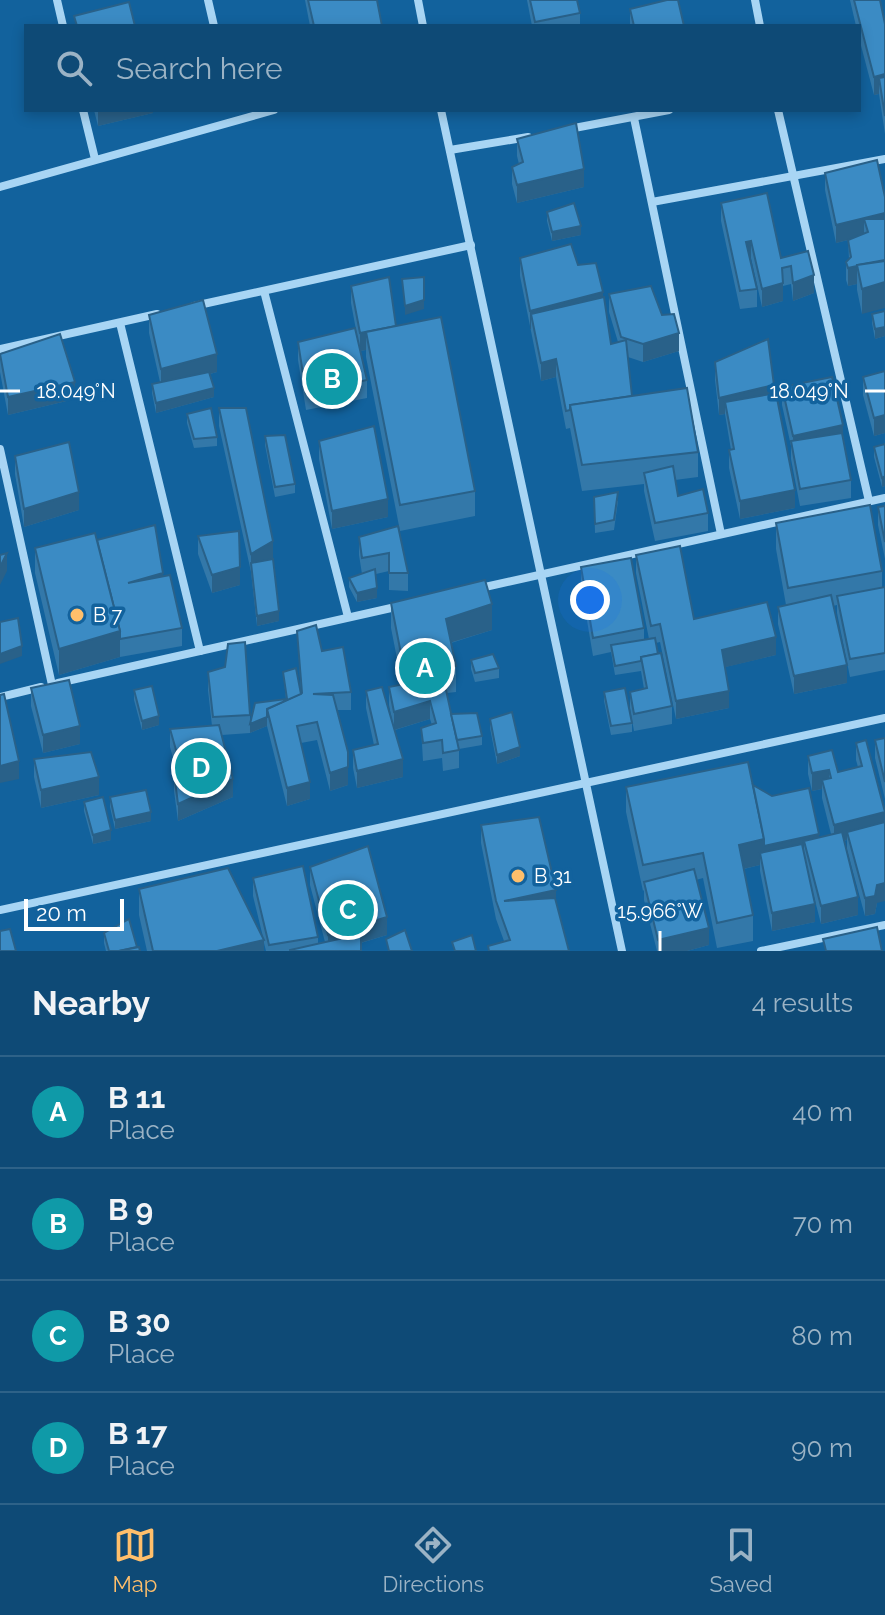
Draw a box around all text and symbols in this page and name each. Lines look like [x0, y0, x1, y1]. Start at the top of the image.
search box [24, 24, 861, 112]
icon: search [52, 46, 96, 90]
text: Search here [116, 51, 283, 86]
pin: B [306, 349, 358, 409]
text: 18.049°N [36, 379, 116, 403]
text: 18.049°N [769, 379, 849, 403]
your location [570, 580, 610, 620]
place label: B 7 [93, 603, 122, 627]
marker: B 7 [68, 606, 86, 624]
pin: A [399, 638, 451, 698]
pin: D [175, 738, 227, 798]
place label: B 31 [534, 864, 572, 888]
marker: B 31 [509, 867, 527, 885]
pin: C [322, 880, 374, 940]
scale bar [24, 895, 124, 931]
text: 15.966°W [617, 899, 703, 923]
text: 20 m [36, 900, 87, 926]
text: Nearby [32, 983, 150, 1023]
text: 4 results [752, 988, 853, 1018]
text: B 11 [108, 1080, 165, 1115]
text: A [49, 1097, 67, 1127]
text: 40 m [792, 1097, 853, 1127]
text: Place [108, 1115, 175, 1145]
text: B 9 [108, 1192, 153, 1227]
text: B [49, 1209, 67, 1239]
text: 70 m [793, 1209, 853, 1239]
text: Place [108, 1227, 175, 1257]
text: B 30 [108, 1304, 171, 1339]
text: C [49, 1321, 67, 1351]
text: 80 m [791, 1321, 853, 1351]
text: Place [108, 1339, 175, 1369]
text: B 17 [108, 1416, 167, 1451]
text: D [49, 1433, 67, 1463]
text: 90 m [791, 1433, 853, 1463]
text: Place [108, 1451, 175, 1481]
tab: Map [113, 1523, 157, 1597]
tab: Directions [383, 1523, 484, 1597]
tab: Saved [709, 1523, 772, 1597]

